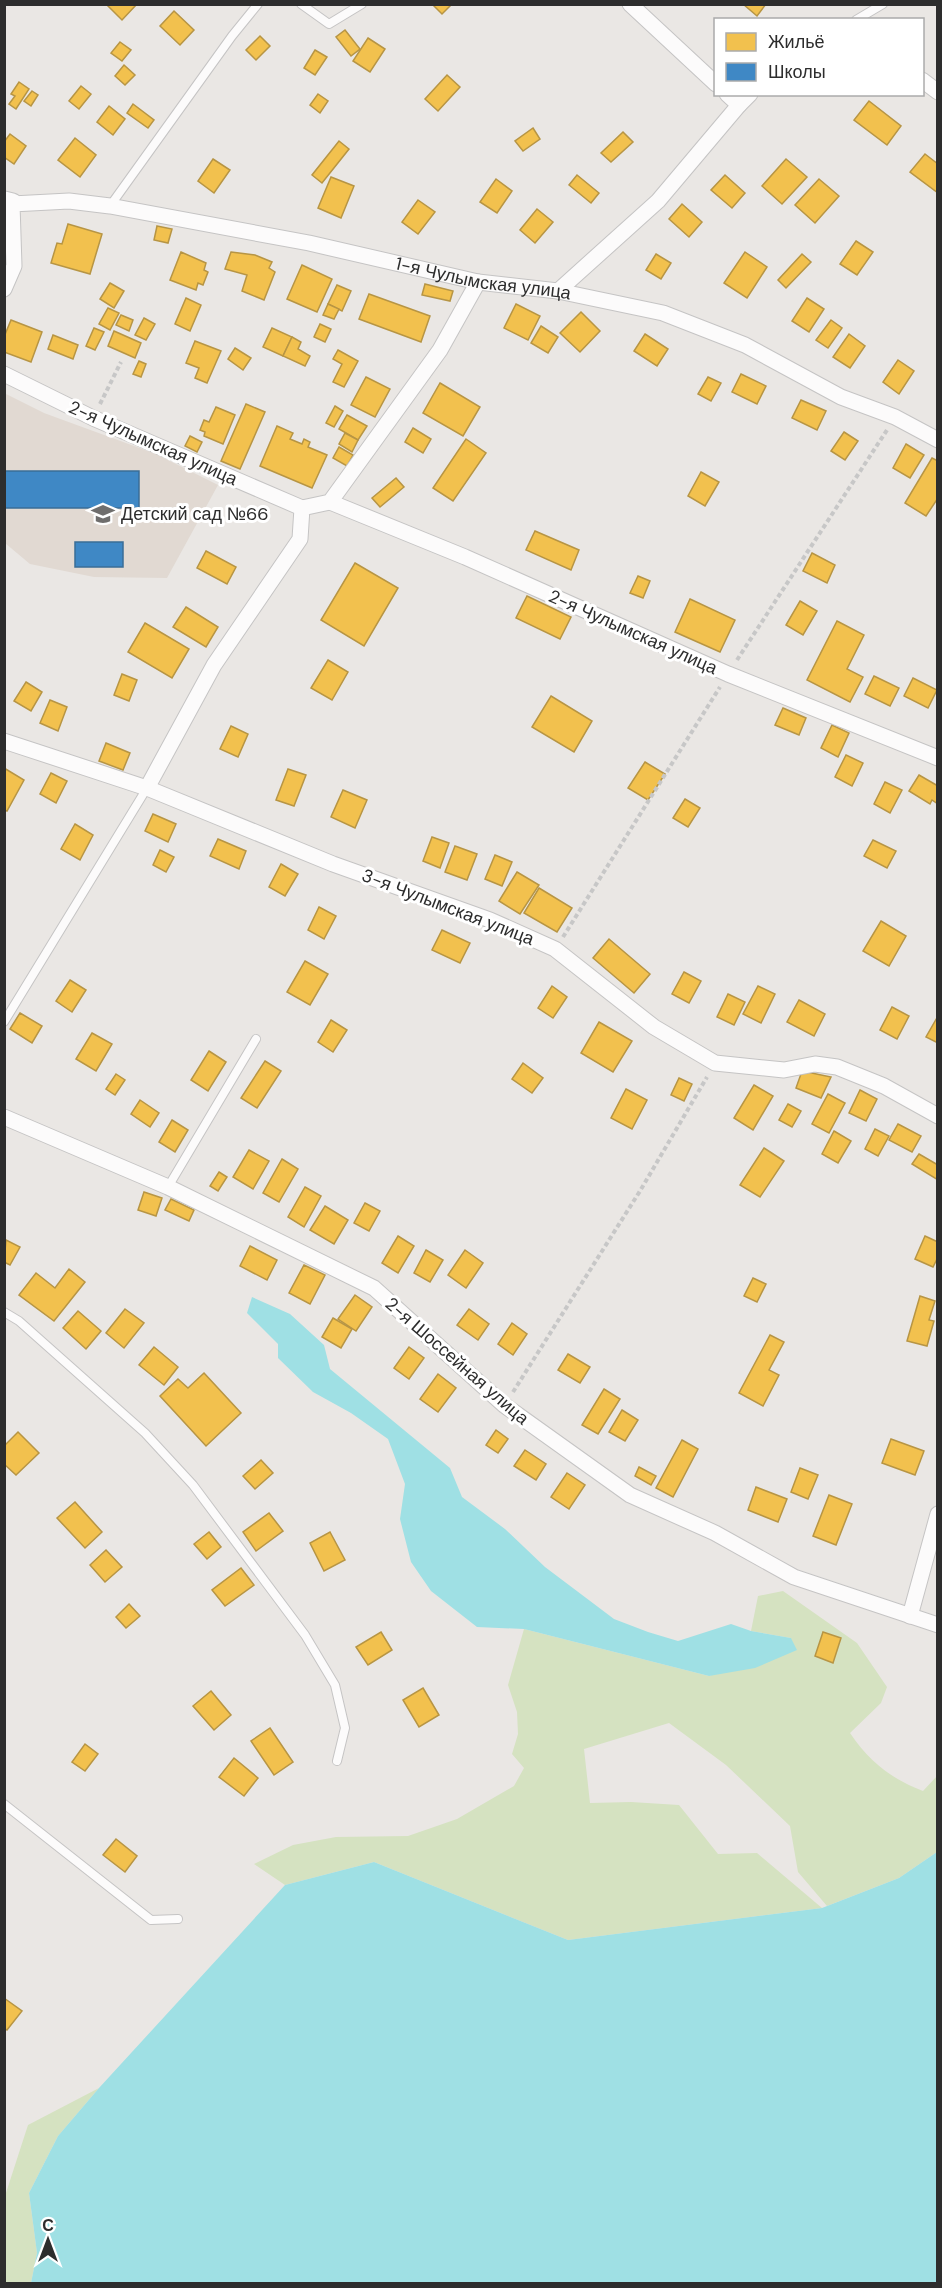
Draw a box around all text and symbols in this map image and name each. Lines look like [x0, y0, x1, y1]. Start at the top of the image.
legend [714, 18, 924, 96]
text: Жильё [768, 30, 825, 54]
text: Школы [768, 60, 826, 84]
street label: 1-я Чулымская улица [393, 251, 574, 306]
street label: 2-я Чулымская улица [65, 395, 242, 491]
school or university icon: Детский сад №66 [90, 501, 116, 527]
place label: Детский сад №66 [121, 502, 269, 526]
street label: 2-я Чулымская улица [545, 584, 722, 680]
street label: 3-я Чулымская улица [358, 863, 538, 951]
street label: 2-я Шоссейная улица [380, 1292, 535, 1431]
north arrow [18, 2210, 78, 2270]
text: С [42, 2215, 54, 2236]

